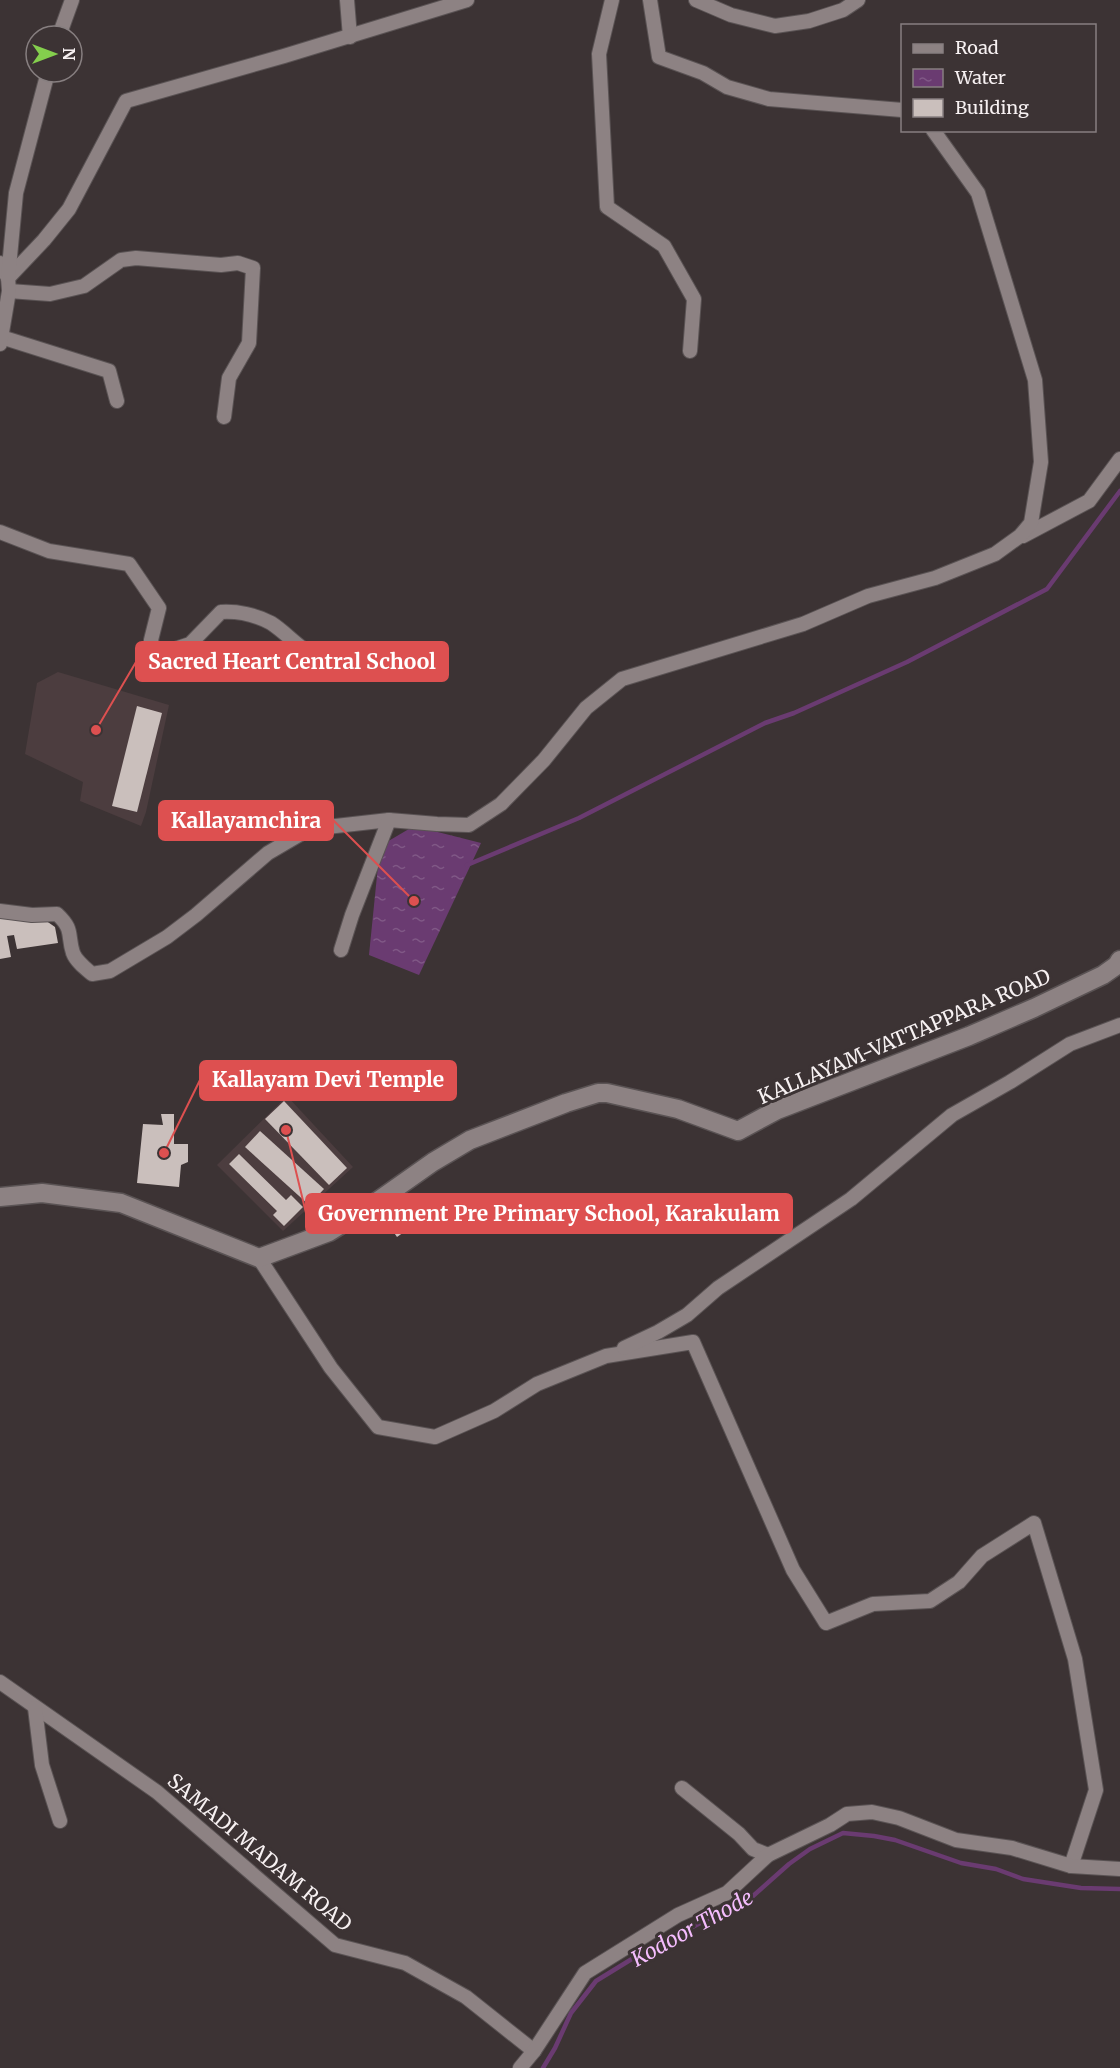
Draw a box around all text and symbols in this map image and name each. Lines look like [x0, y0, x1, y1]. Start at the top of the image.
north arrow [24, 24, 84, 84]
legend [901, 24, 1096, 132]
text: Road [955, 36, 999, 59]
text: N [59, 48, 79, 61]
text: Water [954, 66, 1006, 89]
text: Building [955, 96, 1029, 119]
callout: Sacred Heart Central School [136, 642, 448, 681]
text: Sacred Heart Central School [148, 648, 436, 675]
callout: Kallayamchira [159, 801, 333, 840]
text: Kallayamchira [171, 807, 321, 834]
street label: KALLAYAM-VATTAPPARA ROAD [754, 963, 1054, 1109]
callout: Kallayam Devi Temple [200, 1061, 456, 1100]
text: Kallayam Devi Temple [212, 1066, 444, 1093]
callout: Government Pre Primary School, Karakulam [306, 1194, 792, 1233]
text: Government Pre Primary School, Karakulam [318, 1200, 780, 1227]
street label: SAMADI MADAM ROAD [163, 1768, 357, 1936]
water label: Kodoor Thode [625, 1883, 758, 1973]

